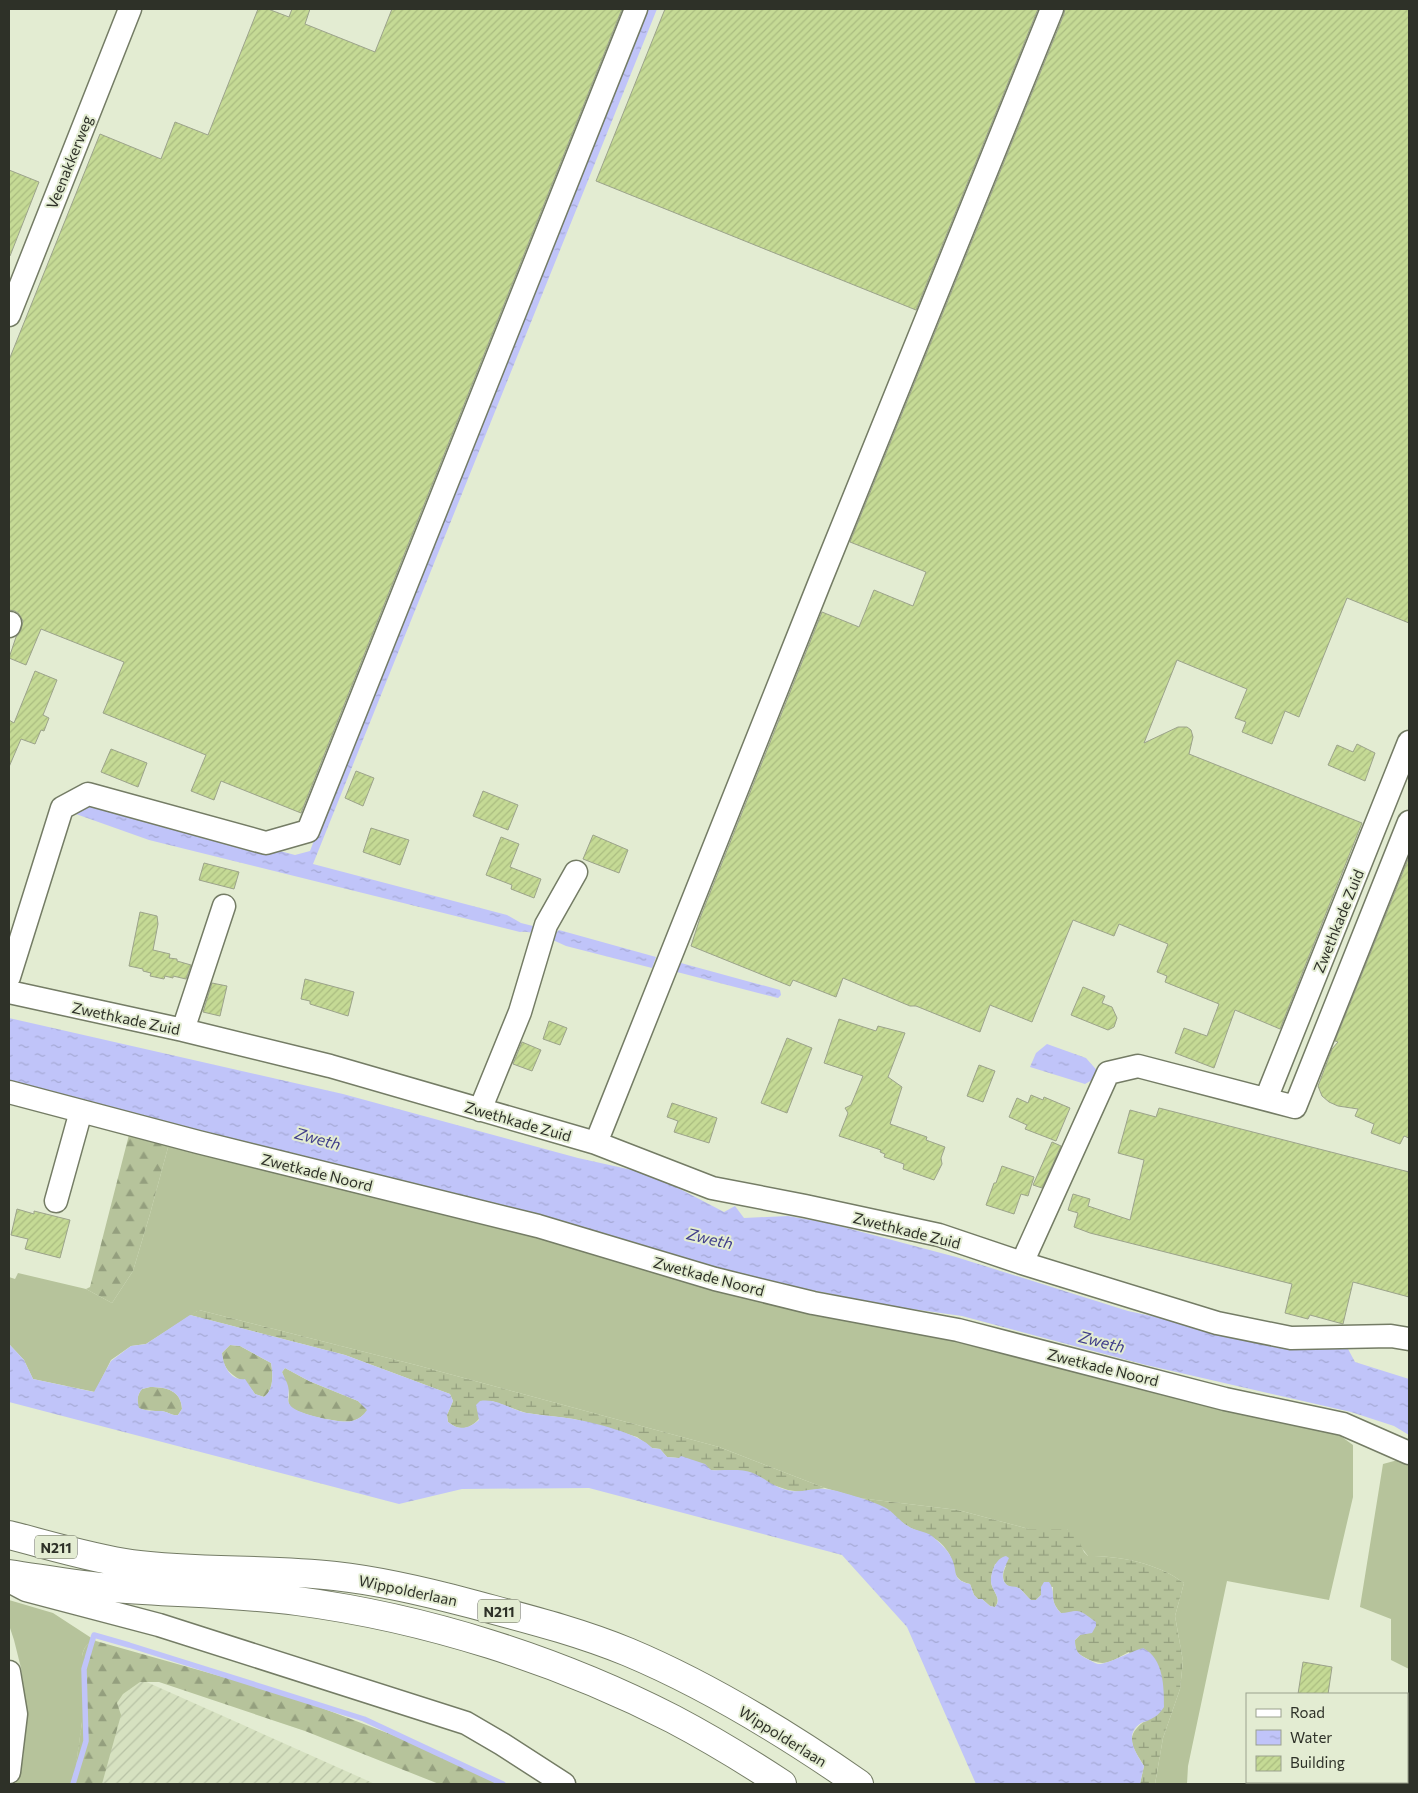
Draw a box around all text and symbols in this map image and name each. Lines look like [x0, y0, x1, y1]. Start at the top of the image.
street label: Veenakkerweg [42, 113, 96, 211]
street label: Zwethkade Zuid [1309, 867, 1367, 975]
street label: Zwethkade Zuid [70, 998, 182, 1038]
street label: Zwethkade Zuid [463, 1097, 573, 1145]
water label: Zweth [292, 1123, 343, 1153]
street label: Zwetkade Noord [259, 1149, 375, 1195]
street label: Zwethkade Zuid [851, 1208, 963, 1252]
water label: Zweth [684, 1223, 735, 1253]
street label: Zwetkade Noord [651, 1253, 767, 1299]
water label: Zweth [1076, 1326, 1127, 1356]
street label: Zwetkade Noord [1045, 1344, 1161, 1390]
road number: N211 [35, 1535, 77, 1558]
street label: Wippolderlaan [357, 1571, 459, 1609]
road number: N211 [478, 1600, 520, 1622]
legend [1246, 1693, 1408, 1783]
street label: Wippolderlaan [736, 1702, 830, 1770]
text: Road [1290, 1703, 1325, 1721]
text: Water [1290, 1728, 1332, 1746]
text: Building [1290, 1753, 1345, 1771]

